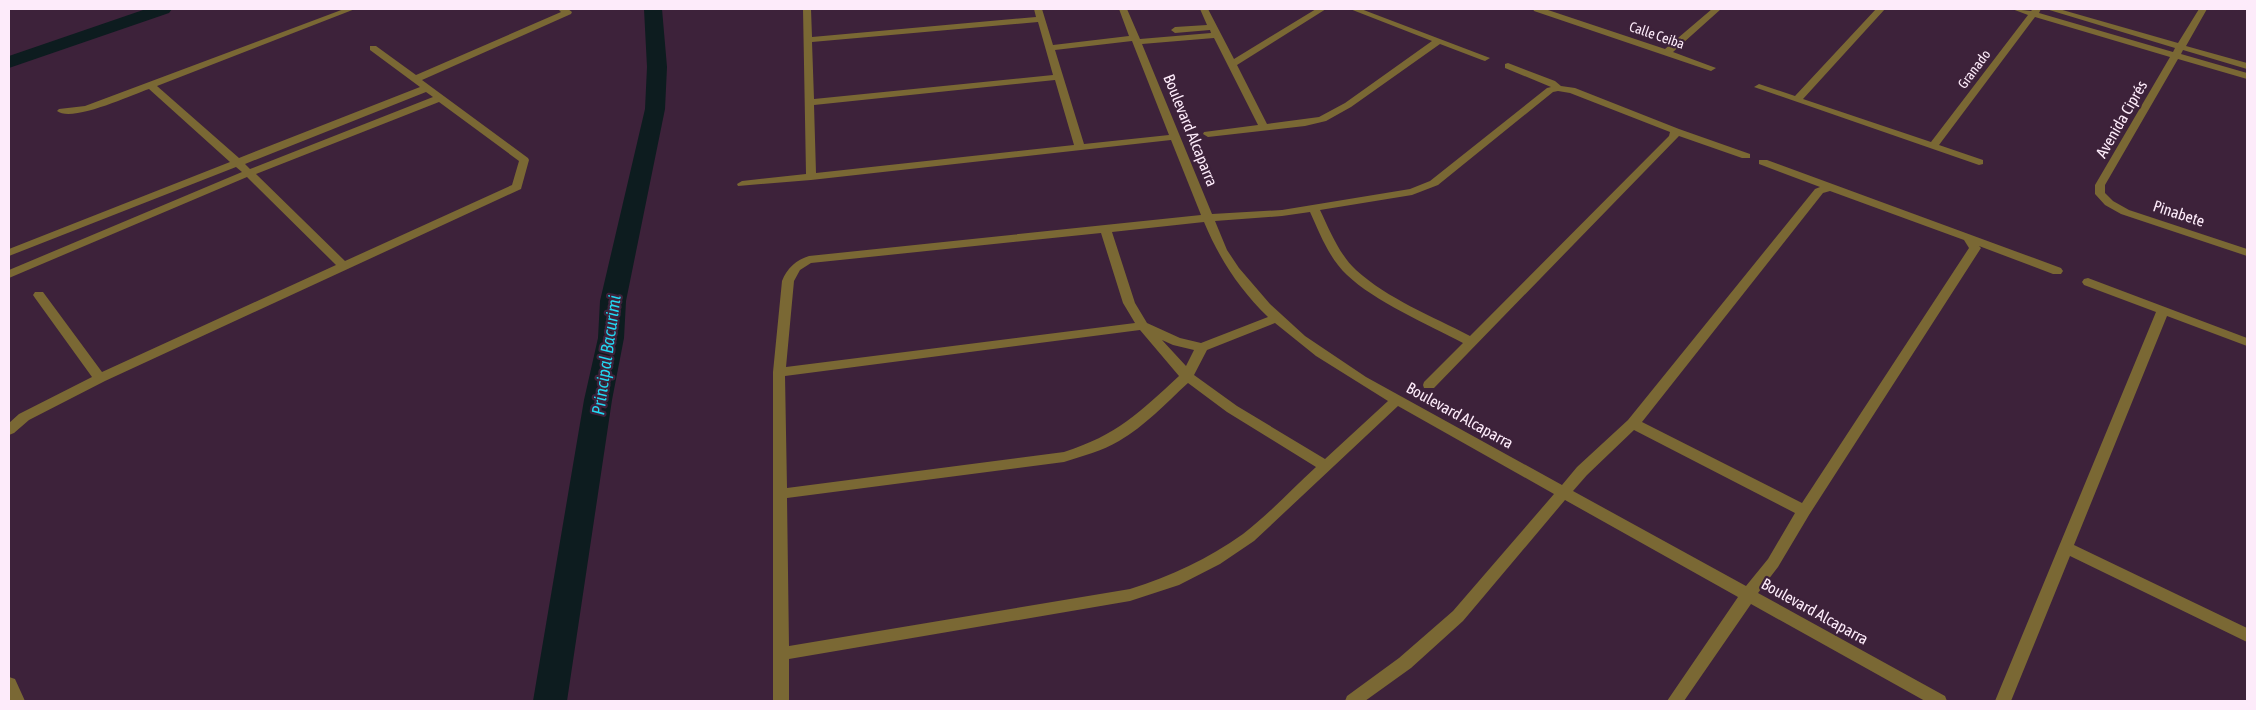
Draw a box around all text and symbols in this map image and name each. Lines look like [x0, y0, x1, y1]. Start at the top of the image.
street label: Calle Ceiba [1627, 18, 1687, 52]
street label: Granado [1954, 46, 1994, 92]
street label: Boulevard Alcaparra [1159, 71, 1222, 189]
street label: Avenida Ciprés [2092, 77, 2151, 161]
street label: Pinabete [2151, 196, 2207, 230]
water label: Principal Bacurimi [587, 294, 625, 416]
street label: Boulevard Alcaparra [1403, 378, 1517, 453]
street label: Boulevard Alcaparra [1758, 574, 1872, 649]

